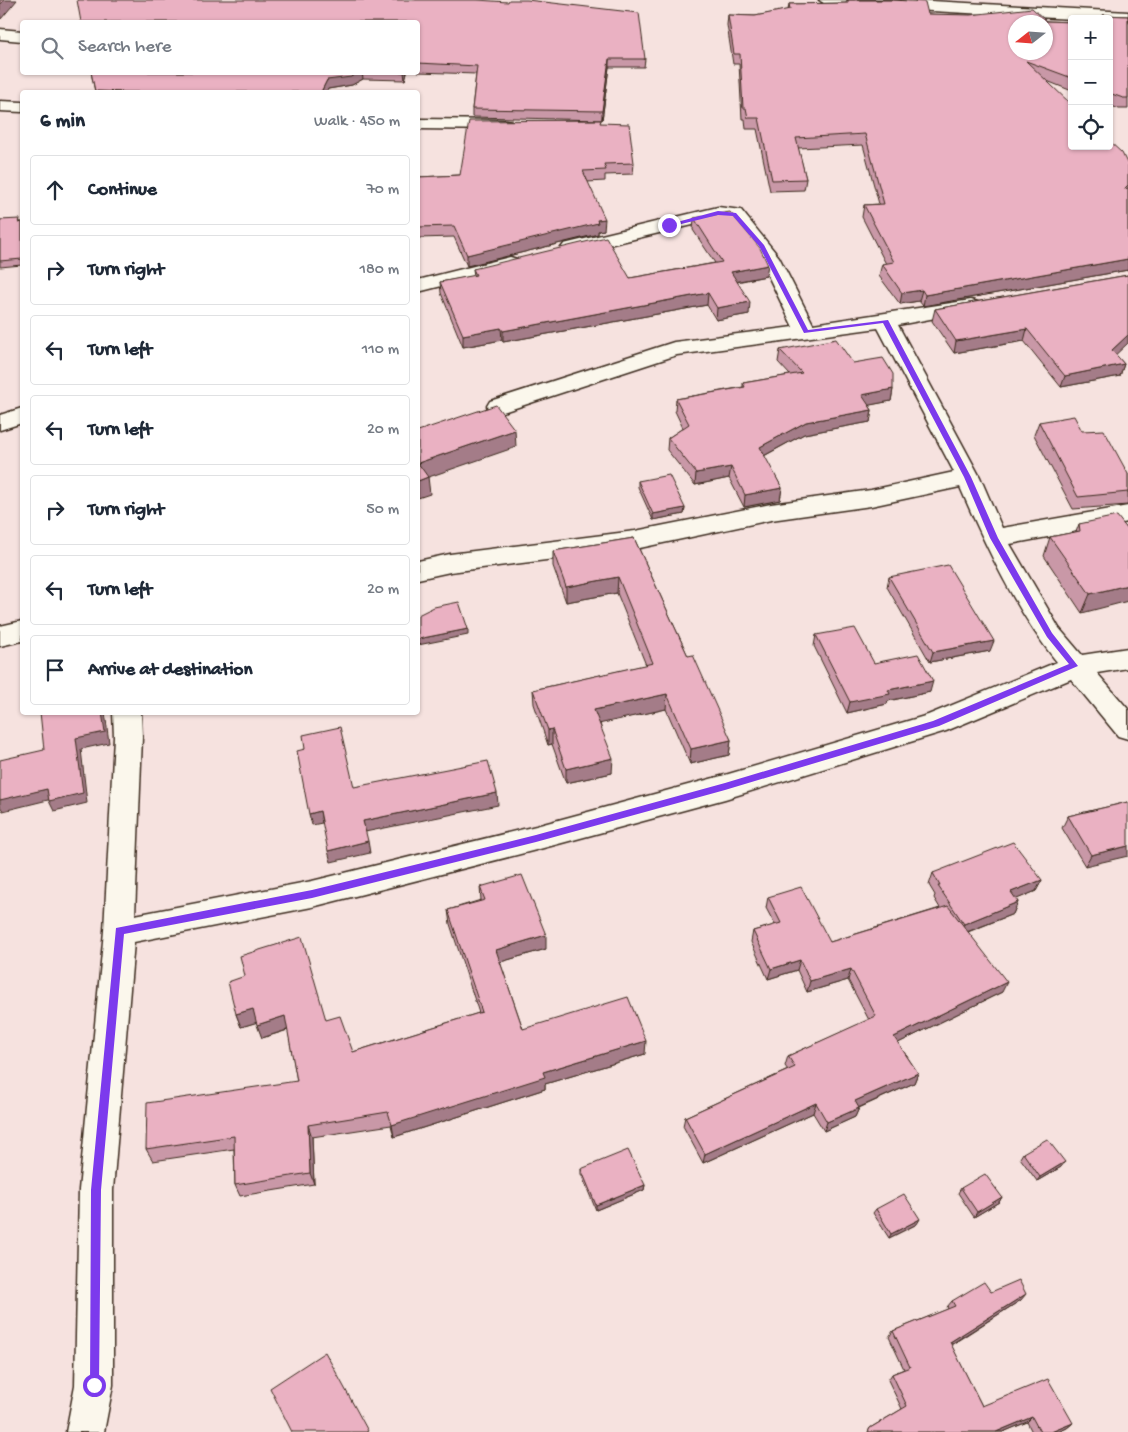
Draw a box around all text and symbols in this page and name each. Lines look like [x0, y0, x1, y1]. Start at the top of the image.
north arrow [1008, 15, 1053, 60]
map controls [1068, 15, 1113, 150]
button: + [1068, 15, 1113, 60]
search box [20, 20, 420, 75]
icon: search [38, 34, 66, 62]
text: Search here [78, 36, 172, 59]
button: − [1068, 60, 1113, 105]
button: locate [1068, 105, 1113, 150]
text: 6 min [40, 110, 85, 135]
text: Walk · 450 m [314, 113, 400, 132]
icon: ahead [41, 176, 69, 204]
text: Continue [88, 179, 157, 202]
text: 70 m [366, 181, 399, 200]
route end [658, 214, 681, 237]
icon: right [41, 256, 69, 284]
text: Turn right [88, 259, 164, 282]
text: 180 m [360, 261, 399, 280]
icon: left [41, 336, 69, 364]
text: Turn left [88, 339, 152, 362]
text: 110 m [362, 341, 399, 360]
icon: left [41, 416, 69, 444]
text: Turn left [88, 419, 152, 442]
text: 20 m [367, 421, 399, 440]
icon: right [41, 496, 69, 524]
text: Turn right [88, 499, 164, 522]
text: 50 m [366, 501, 399, 520]
icon: left [41, 576, 69, 604]
text: Turn left [88, 579, 152, 602]
text: 20 m [367, 581, 399, 600]
icon: arrive [41, 656, 69, 684]
text: Arrive at destination [88, 659, 252, 682]
route start [83, 1374, 106, 1397]

